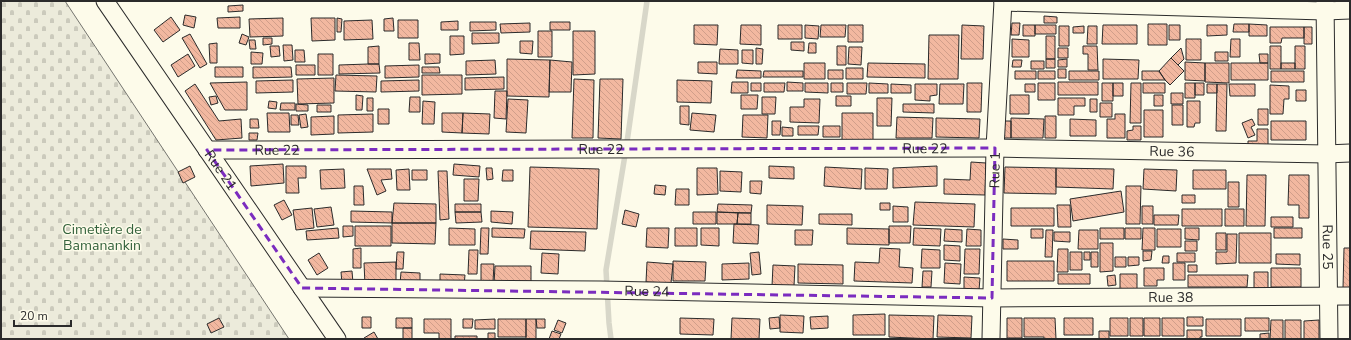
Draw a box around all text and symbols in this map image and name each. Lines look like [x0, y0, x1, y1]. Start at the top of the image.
street label: Rue 22 [902, 139, 948, 158]
street label: Rue 22 [578, 140, 624, 159]
street label: Rue 22 [254, 141, 300, 160]
street label: Rue 36 [1149, 142, 1195, 162]
street label: Rue 21 [200, 146, 241, 194]
street label: Rue 1 [985, 152, 1005, 189]
park label: Cimetière de Bamanankin [62, 220, 142, 255]
street label: Rue 25 [1318, 224, 1337, 270]
street label: Rue 24 [624, 281, 670, 301]
street label: Rue 38 [1148, 288, 1194, 307]
scale bar [14, 302, 71, 328]
text: 20 m [20, 308, 48, 324]

